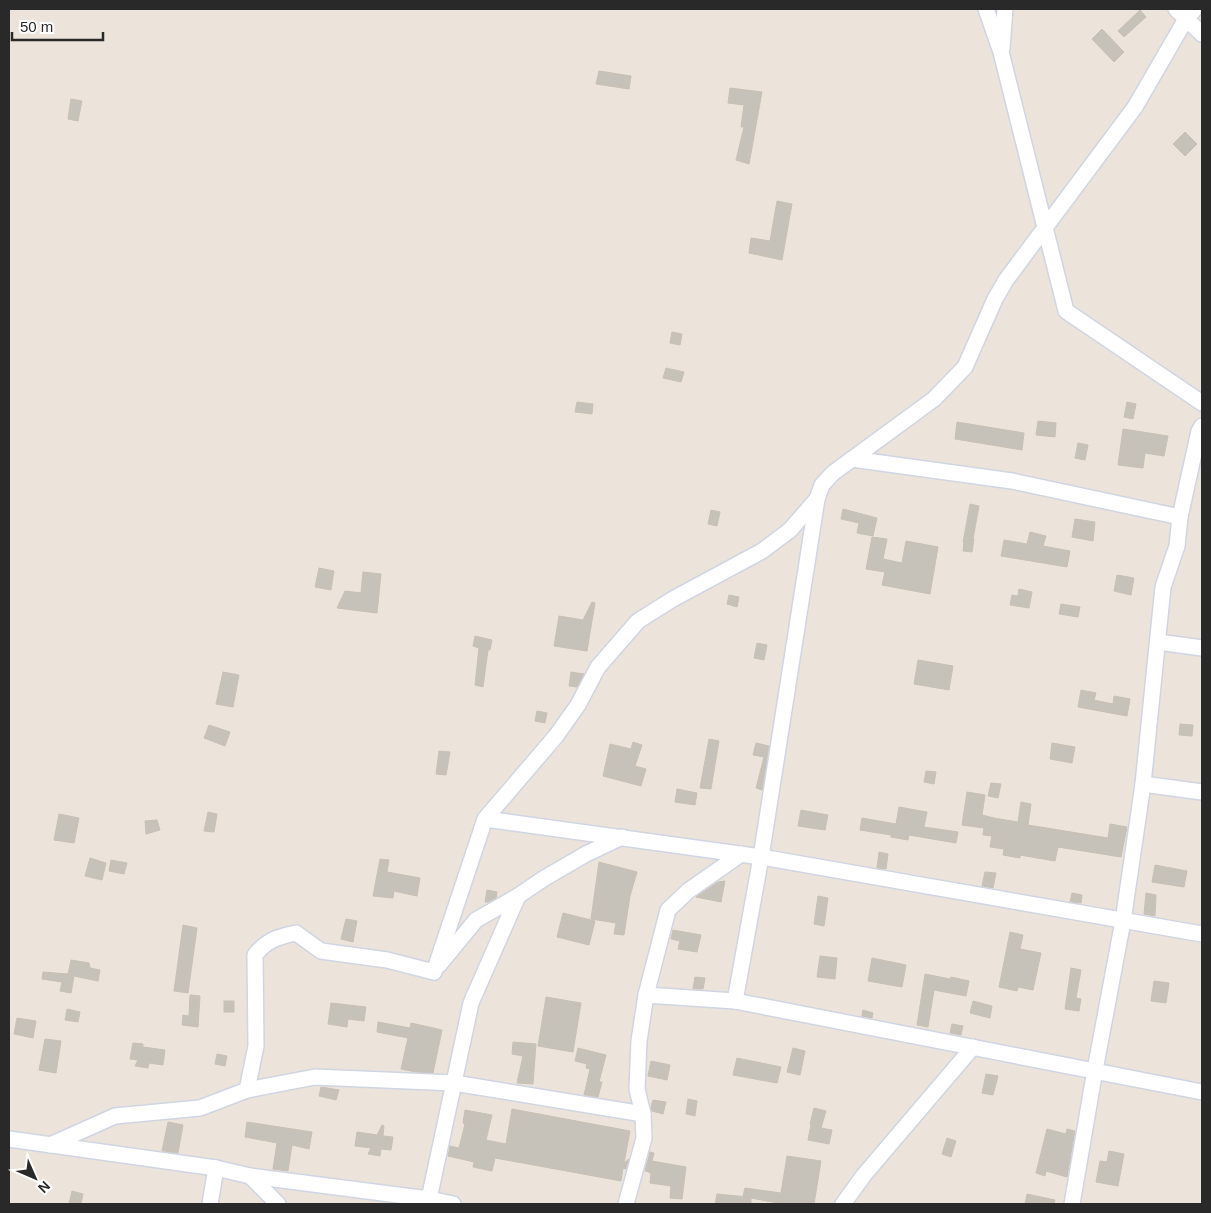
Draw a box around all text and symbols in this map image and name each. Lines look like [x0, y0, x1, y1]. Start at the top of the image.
scale bar [12, 10, 104, 42]
text: 50 m [20, 18, 53, 35]
north arrow [10, 1153, 60, 1203]
text: N [35, 1178, 53, 1196]

